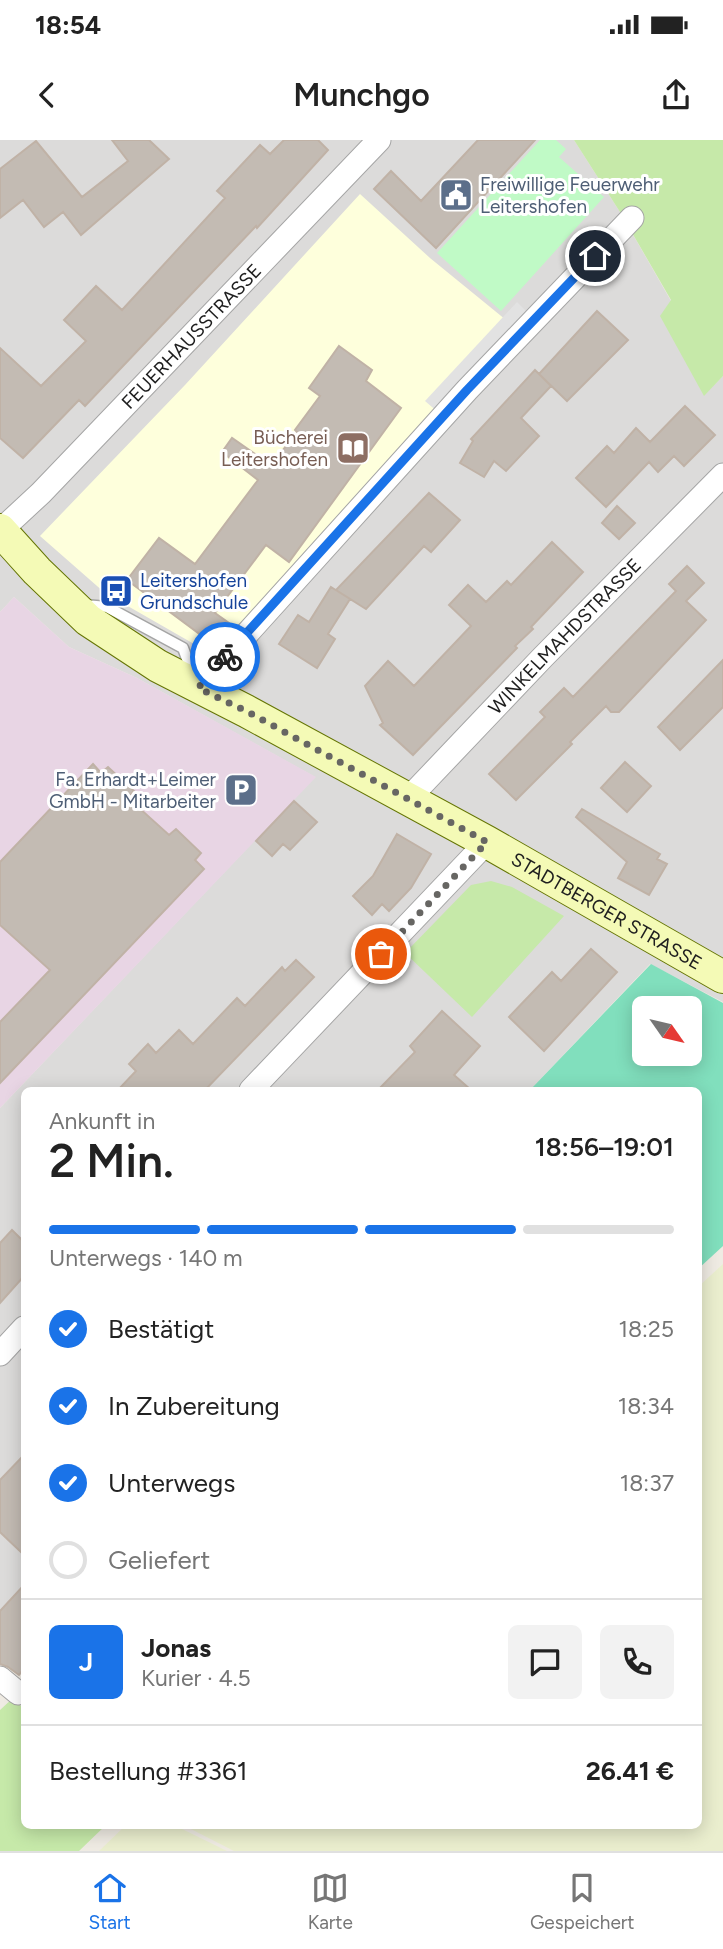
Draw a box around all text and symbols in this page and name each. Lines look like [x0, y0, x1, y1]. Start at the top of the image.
text: 18:54 [35, 9, 101, 41]
icon: back [28, 76, 66, 114]
text: Munchgo [293, 76, 430, 114]
icon: share [657, 76, 695, 114]
place label: Freiwillige Feuerwehr Leitershofen [480, 173, 660, 218]
public building icon: Freiwillige Feuerwehr Leitershofen [437, 176, 475, 214]
pin [565, 226, 625, 286]
icon: home [576, 237, 614, 275]
street label: FEUERHAUSSTRASSE [117, 259, 266, 414]
place label: Bücherei Leitershofen [221, 426, 328, 471]
library icon: Bücherei Leitershofen [334, 429, 372, 467]
street label: WINKELMAHDSTRASSE [484, 554, 646, 719]
place label: Leitershofen Grundschule [140, 569, 248, 614]
bus stop icon: Leitershofen Grundschule [97, 572, 135, 610]
courier [190, 622, 260, 692]
icon: bike [206, 638, 244, 676]
place label: Fa. Erhardt+Leimer GmbH - Mitarbeiter [49, 768, 217, 813]
parking icon: Fa. Erhardt+Leimer GmbH - Mitarbeiter [222, 771, 260, 809]
street label: STADTBERGER STRASSE [507, 847, 706, 975]
pin [351, 924, 411, 984]
icon: bag [362, 935, 400, 973]
north arrow [632, 996, 702, 1066]
map controls [632, 996, 702, 1066]
text: Ankunft in [49, 1107, 155, 1135]
text: 18:56–19:01 [535, 1131, 674, 1163]
text: 2 Min. [49, 1133, 174, 1189]
text: Unterwegs · 140 m [49, 1244, 243, 1272]
icon: check [49, 1310, 87, 1348]
text: Bestätigt [108, 1313, 214, 1345]
text: 18:25 [618, 1315, 674, 1343]
icon: check [49, 1387, 87, 1425]
text: In Zubereitung [108, 1390, 280, 1422]
text: 18:34 [618, 1392, 674, 1420]
icon: check [49, 1464, 87, 1502]
text: Unterwegs [108, 1467, 235, 1499]
text: 18:37 [620, 1469, 674, 1497]
text: Geliefert [108, 1544, 210, 1576]
button: chat [508, 1625, 582, 1699]
button: phone [600, 1625, 674, 1699]
text: Jonas [141, 1632, 211, 1664]
text: J [79, 1646, 93, 1678]
text: Kurier · 4.5 [141, 1664, 251, 1692]
text: Bestellung #3361 [49, 1755, 247, 1787]
text: 26.41 € [586, 1755, 674, 1787]
tab: Start [89, 1869, 131, 1934]
tab: Karte [308, 1869, 353, 1934]
tab: Gespeichert [530, 1869, 634, 1934]

